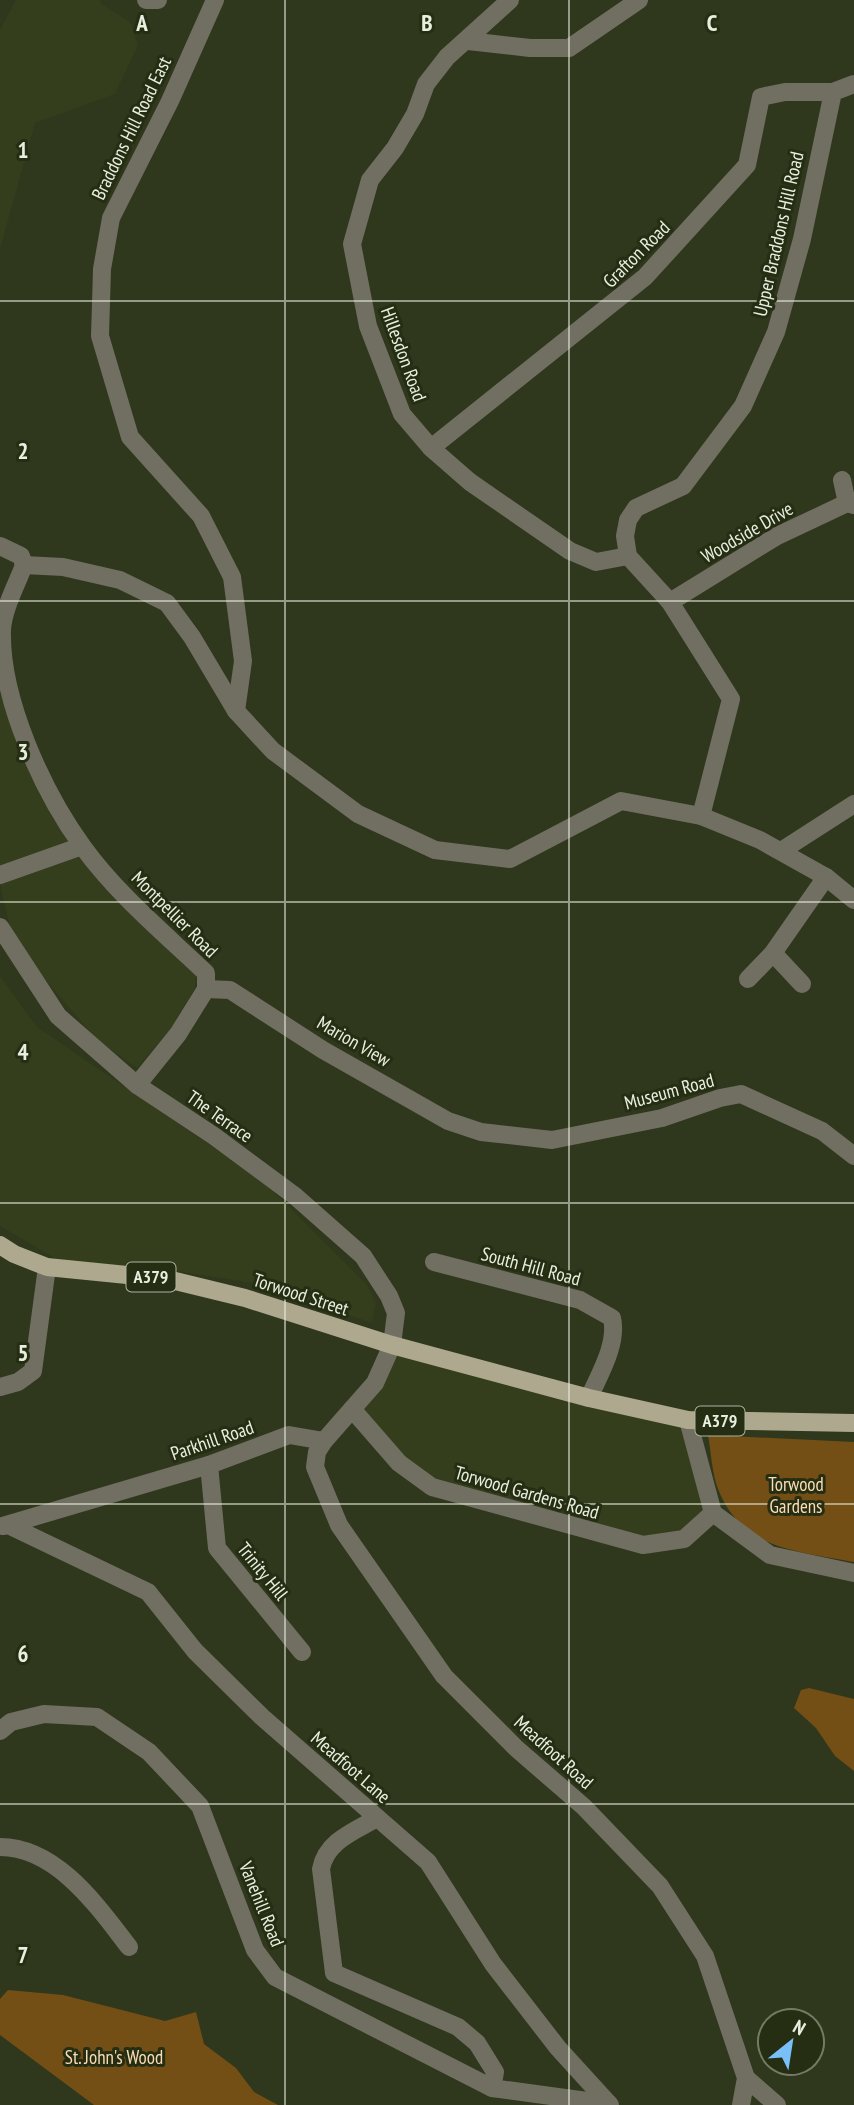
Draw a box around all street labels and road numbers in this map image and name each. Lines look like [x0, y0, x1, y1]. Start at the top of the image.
street label: Braddons Hill Road East [86, 52, 176, 203]
street label: Upper Braddons Hill Road [747, 149, 809, 319]
street label: Grafton Road [598, 216, 674, 292]
street label: Hillesdon Road [376, 304, 432, 404]
street label: Woodside Drive [697, 496, 797, 568]
street label: Montpellier Road [127, 866, 223, 962]
street label: Marion View [313, 1010, 396, 1072]
street label: Museum Road [622, 1068, 716, 1114]
street label: The Terrace [182, 1085, 258, 1147]
street label: South Hill Road [479, 1241, 583, 1291]
road number: A379 [127, 1262, 176, 1292]
street label: Torwood Street [250, 1267, 353, 1321]
road number: A379 [696, 1406, 744, 1436]
street label: Parkhill Road [167, 1415, 257, 1465]
street label: Torwood Gardens Road [452, 1460, 602, 1524]
street label: Trinity Hill [232, 1537, 294, 1605]
street label: Meadfoot Road [509, 1710, 599, 1794]
street label: Meadfoot Lane [306, 1726, 396, 1808]
street label: Vanehill Road [234, 1857, 290, 1950]

